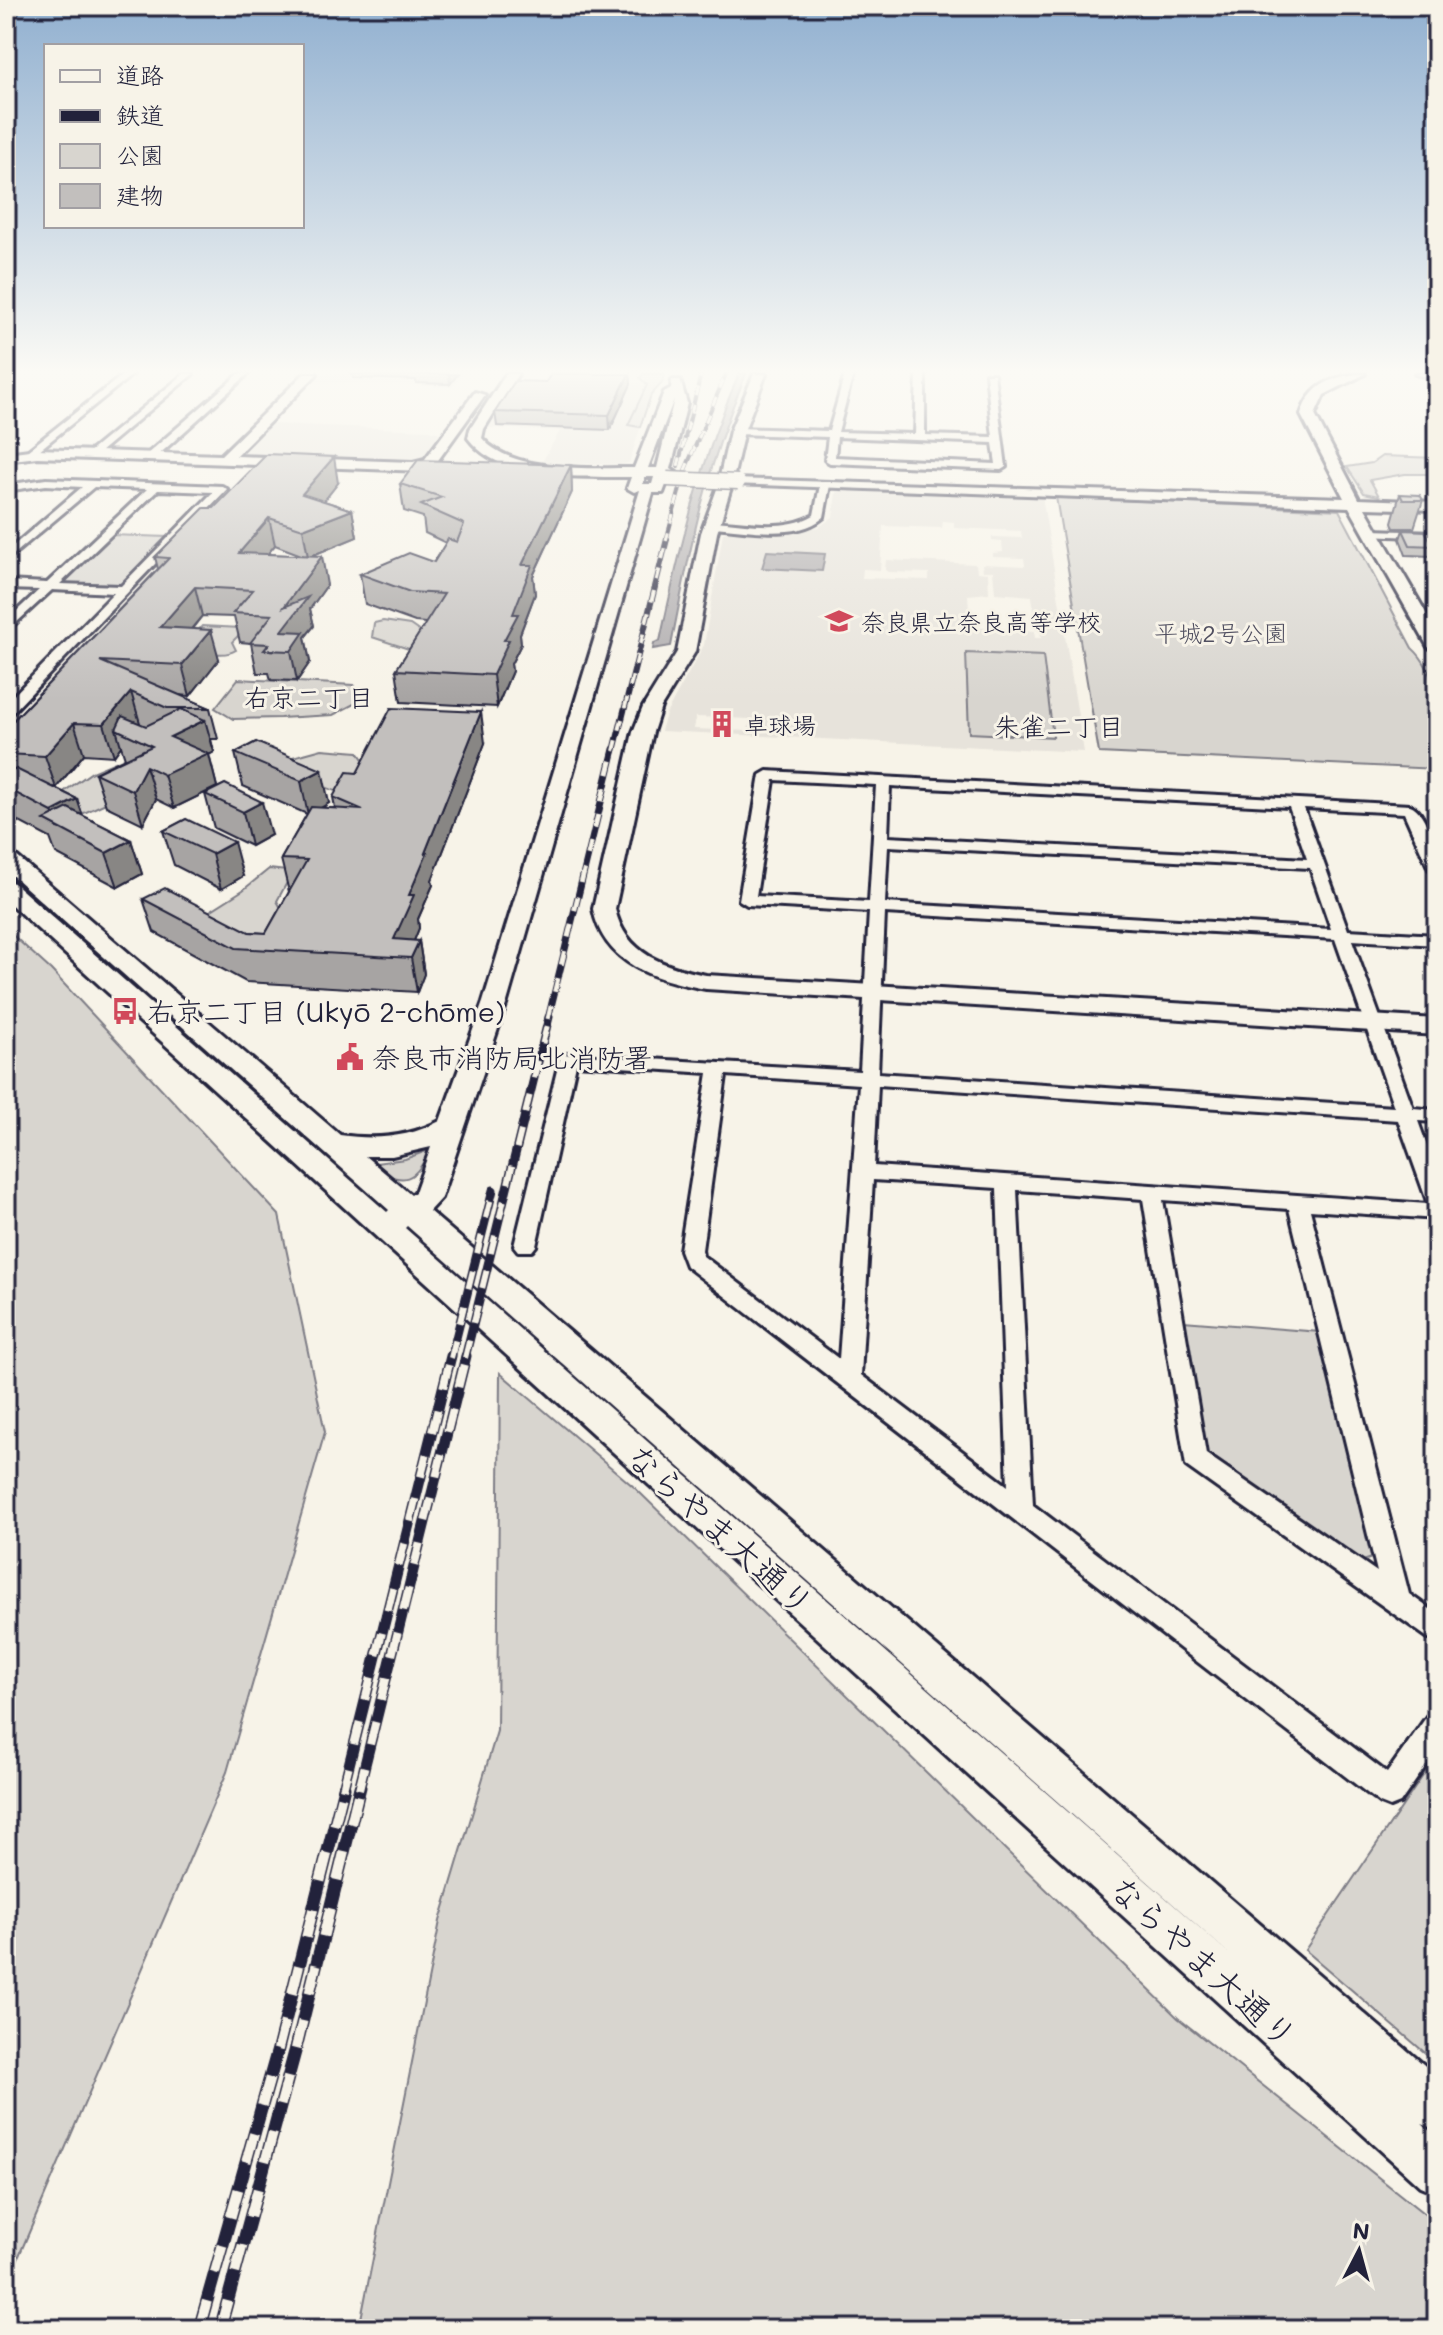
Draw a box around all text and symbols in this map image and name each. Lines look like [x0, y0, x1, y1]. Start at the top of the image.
legend [44, 44, 304, 228]
text: 道路 [116, 59, 164, 90]
text: 鉄道 [116, 99, 164, 130]
text: 公園 [116, 139, 164, 170]
text: 建物 [116, 179, 164, 210]
school or university icon: 奈良県立奈良高等学校 [824, 606, 854, 636]
place label: 奈良県立奈良高等学校 [861, 606, 1101, 637]
park label: 平城2号公園 [1154, 617, 1288, 648]
district label: 右京二丁目 [244, 680, 374, 714]
building icon: 卓球場 [707, 709, 737, 739]
place label: 卓球場 [744, 709, 816, 740]
district label: 朱雀二丁目 [994, 709, 1124, 743]
place label: 右京二丁目 (Ukyō 2-chōme) [147, 993, 505, 1029]
bus stop icon: 右京二丁目 (Ukyō 2-chōme) [110, 996, 140, 1026]
place label: 奈良市消防局北消防署 [372, 1039, 652, 1075]
public building icon: 奈良市消防局北消防署 [335, 1042, 365, 1072]
street label: ならやま大通り [618, 1433, 824, 1625]
street label: ならやま大通り [1101, 1865, 1307, 2057]
north arrow [1319, 2211, 1399, 2291]
text: N [1351, 2215, 1371, 2246]

